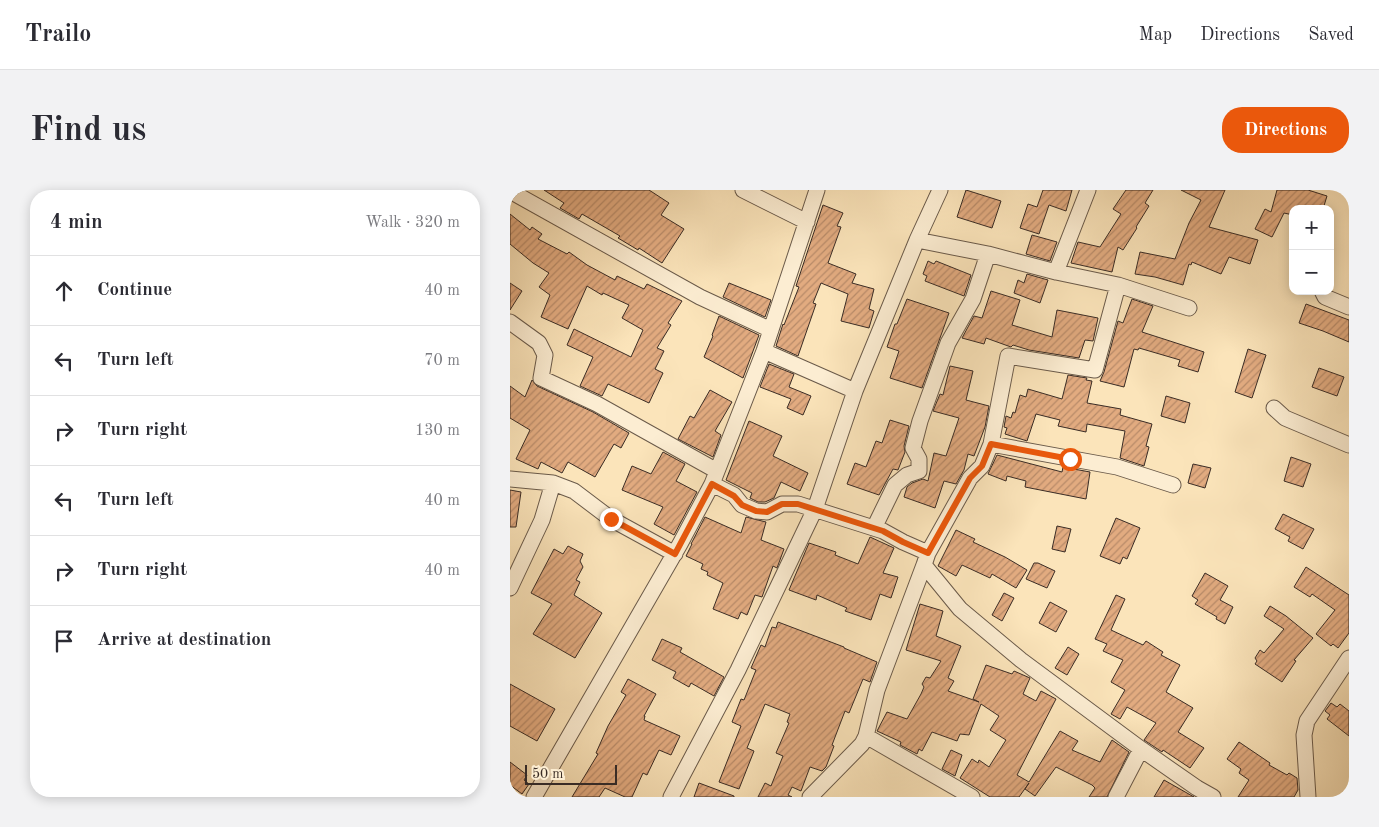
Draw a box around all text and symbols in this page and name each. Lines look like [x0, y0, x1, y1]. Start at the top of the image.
text: Trailo [25, 23, 91, 47]
text: Map [1139, 26, 1172, 44]
text: Directions [1200, 26, 1280, 44]
text: Saved [1308, 26, 1354, 44]
button: Directions [1222, 107, 1349, 153]
text: Find us [30, 113, 146, 148]
map controls [1289, 205, 1334, 295]
button: + [1289, 205, 1334, 250]
text: 4 min [50, 212, 103, 233]
text: Walk · 320 m [365, 215, 460, 231]
button: − [1289, 250, 1334, 295]
icon: ahead [50, 277, 78, 305]
text: Continue [97, 281, 172, 300]
text: 40 m [424, 283, 460, 299]
icon: left [50, 347, 78, 375]
text: Turn left [97, 351, 174, 370]
text: 70 m [424, 353, 460, 369]
icon: right [50, 417, 78, 445]
text: Turn right [97, 421, 187, 440]
text: 130 m [415, 423, 460, 439]
route start [1059, 448, 1082, 471]
icon: left [50, 487, 78, 515]
text: Turn left [97, 491, 174, 510]
text: 40 m [424, 493, 460, 509]
route end [600, 508, 623, 531]
icon: right [50, 557, 78, 585]
text: Turn right [97, 561, 187, 580]
text: 40 m [424, 563, 460, 579]
icon: arrive [50, 627, 78, 655]
text: Arrive at destination [97, 631, 271, 650]
scale bar [525, 762, 618, 785]
text: 50 m [532, 767, 563, 781]

